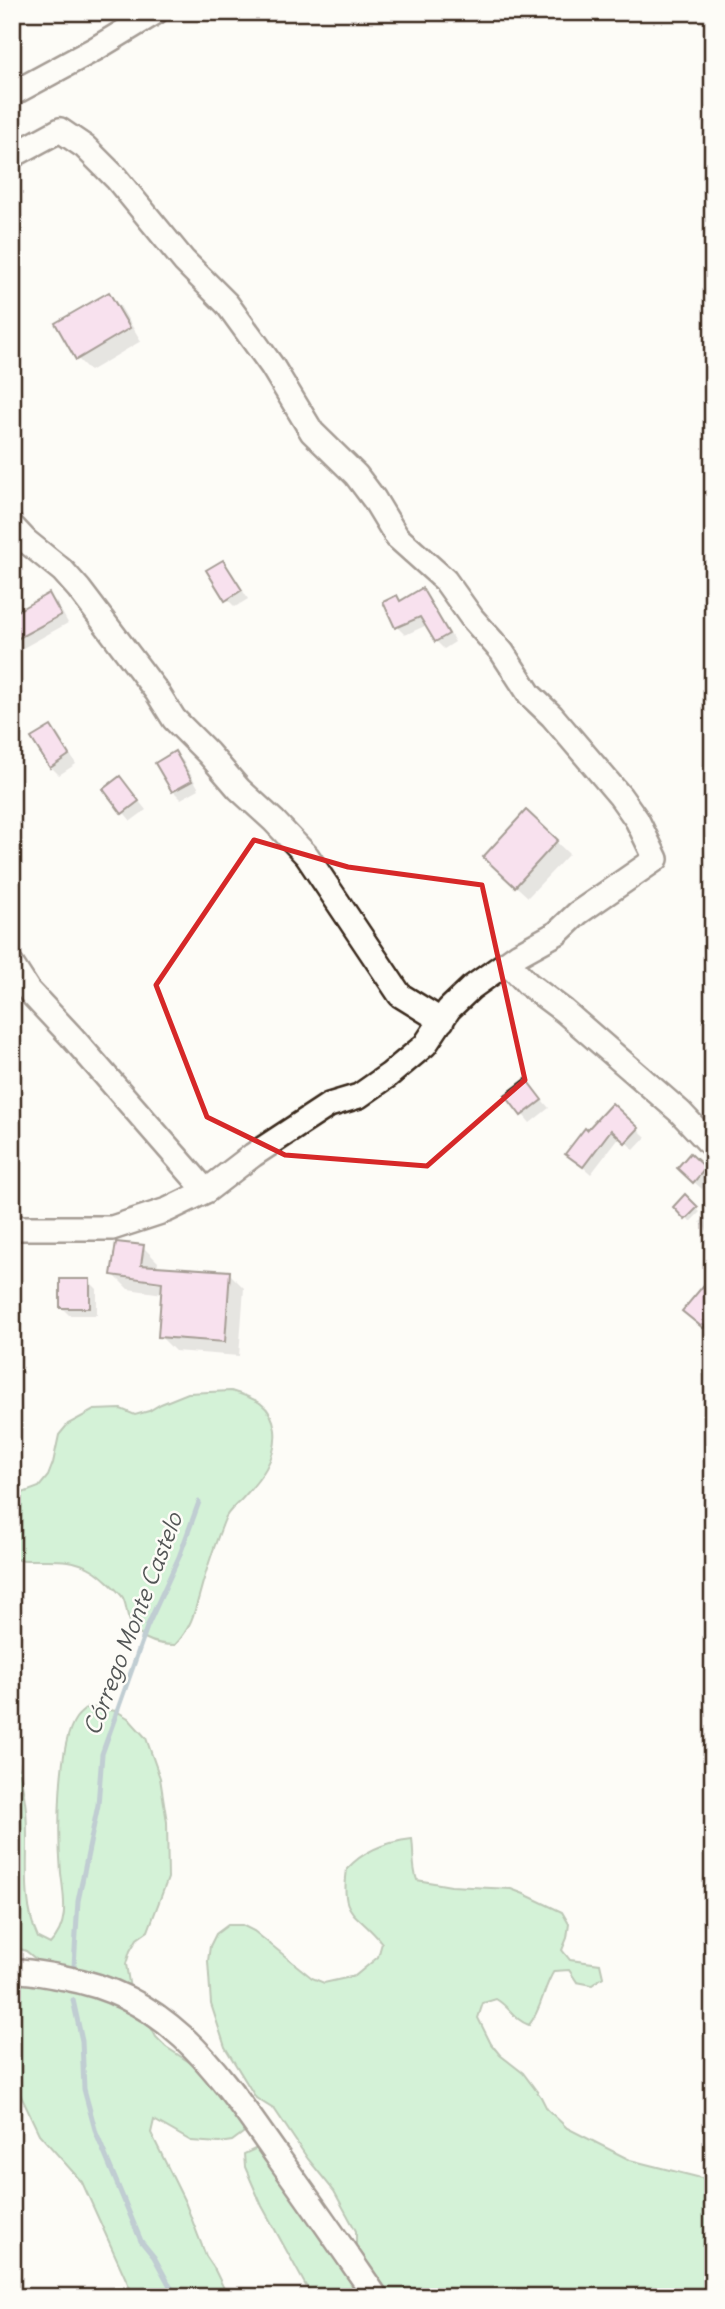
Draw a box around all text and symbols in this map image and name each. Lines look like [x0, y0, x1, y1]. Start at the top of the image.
water label: Córrego Monte Castelo [77, 1507, 189, 1739]

